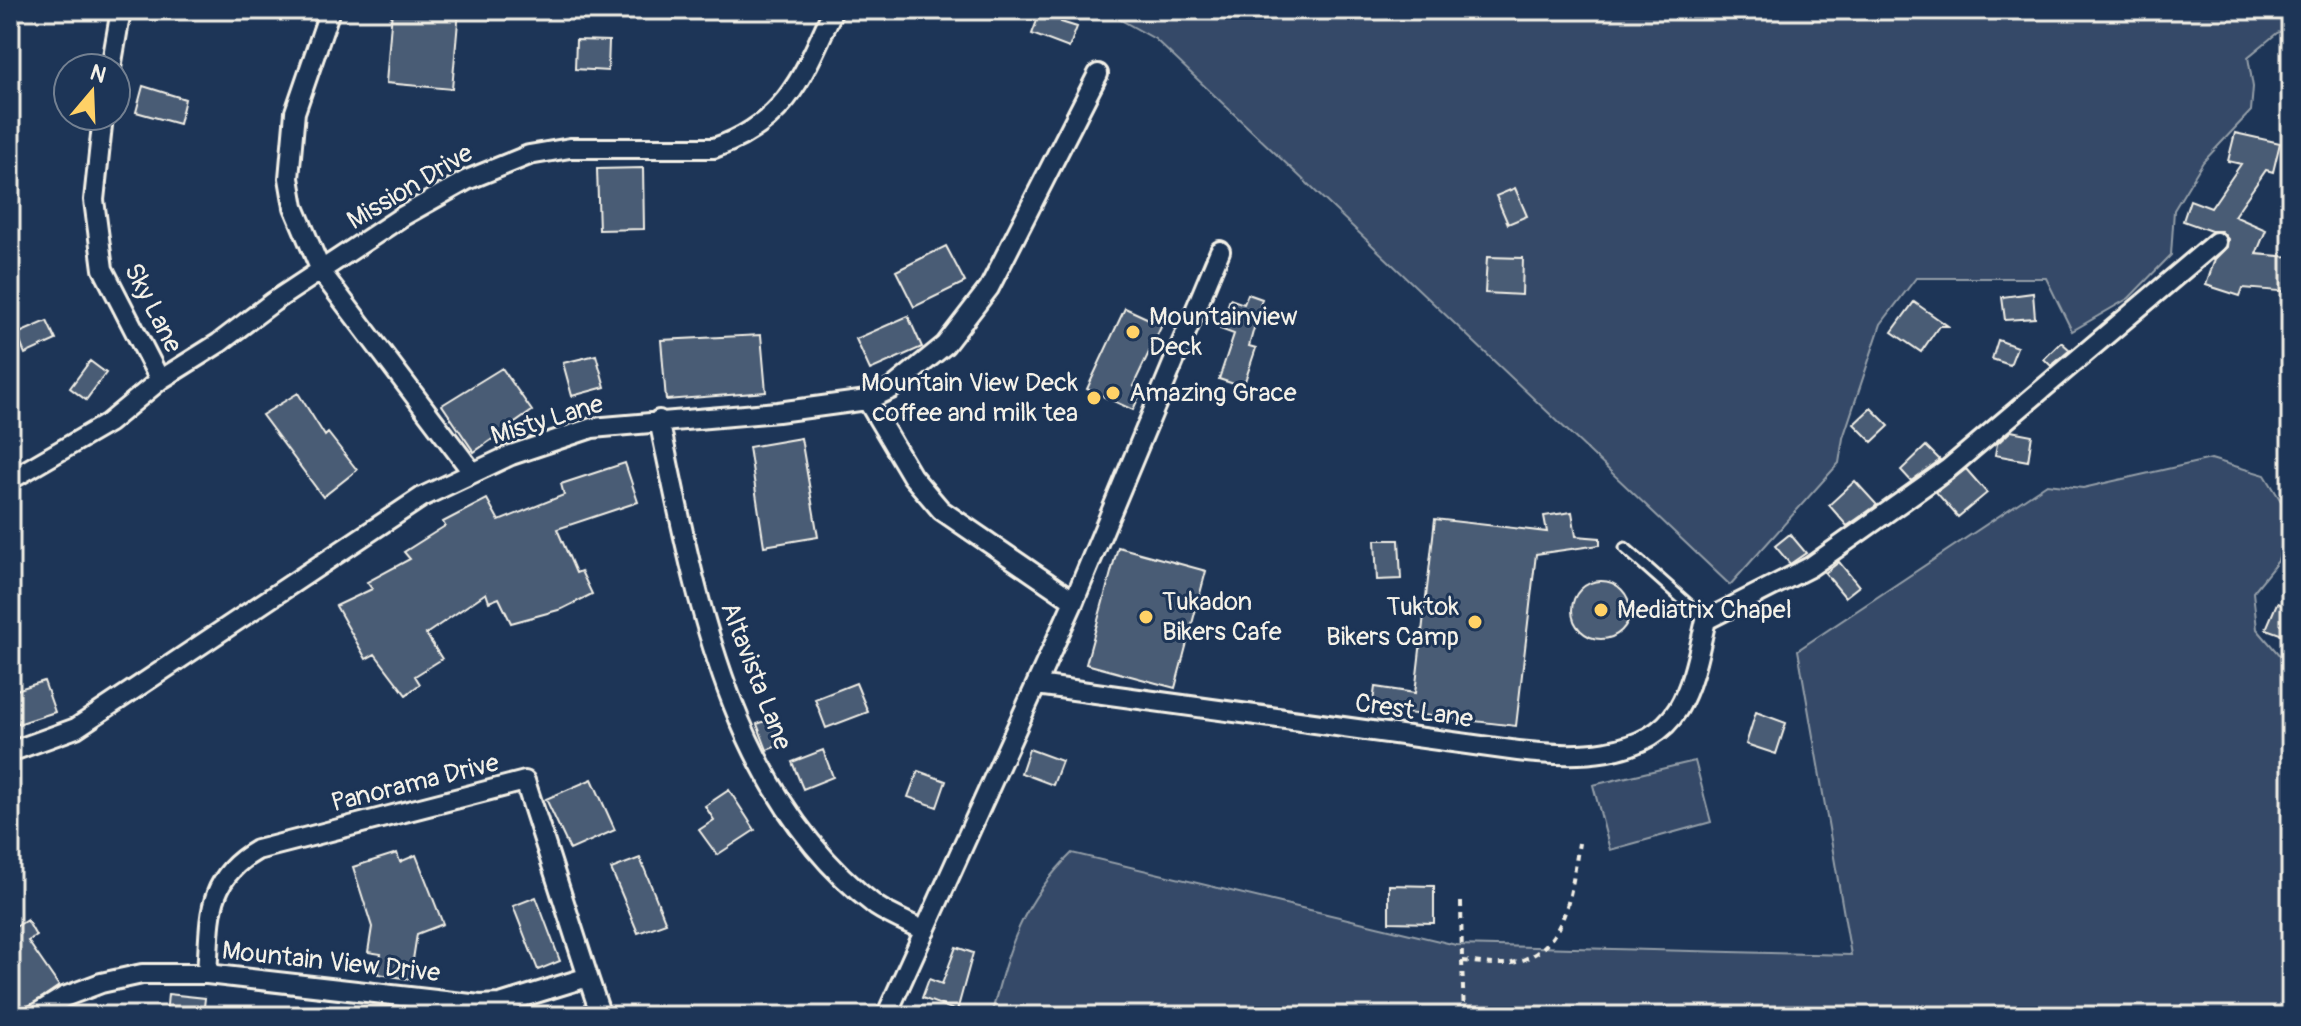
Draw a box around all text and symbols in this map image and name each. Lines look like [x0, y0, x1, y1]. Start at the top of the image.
north arrow [52, 52, 132, 132]
text: N [87, 58, 110, 90]
street label: Mission Drive [341, 137, 479, 237]
street label: Sky Lane [117, 258, 189, 358]
place label: Mountainview Deck [1149, 301, 1298, 363]
marker: Mountainview Deck [1124, 323, 1142, 341]
place label: Mountain View Deck coffee and milk tea [861, 367, 1078, 429]
place label: Amazing Grace [1129, 377, 1297, 409]
marker: Amazing Grace [1104, 384, 1122, 402]
street label: Misty Lane [487, 388, 607, 452]
marker: Mountain View Deck coffee and milk tea [1085, 389, 1103, 407]
place label: Tukadon Bikers Cafe [1162, 586, 1282, 648]
place label: Tuktok Bikers Camp [1326, 591, 1459, 653]
place label: Mediatrix Chapel [1617, 594, 1792, 626]
street label: Altavista Lane [713, 598, 799, 754]
marker: Mediatrix Chapel [1592, 601, 1610, 619]
marker: Tukadon Bikers Cafe [1137, 608, 1155, 626]
marker: Tuktok Bikers Camp [1466, 613, 1484, 631]
street label: Crest Lane [1353, 687, 1475, 735]
street label: Panorama Drive [328, 747, 502, 819]
street label: Mountain View Drive [220, 935, 442, 989]

